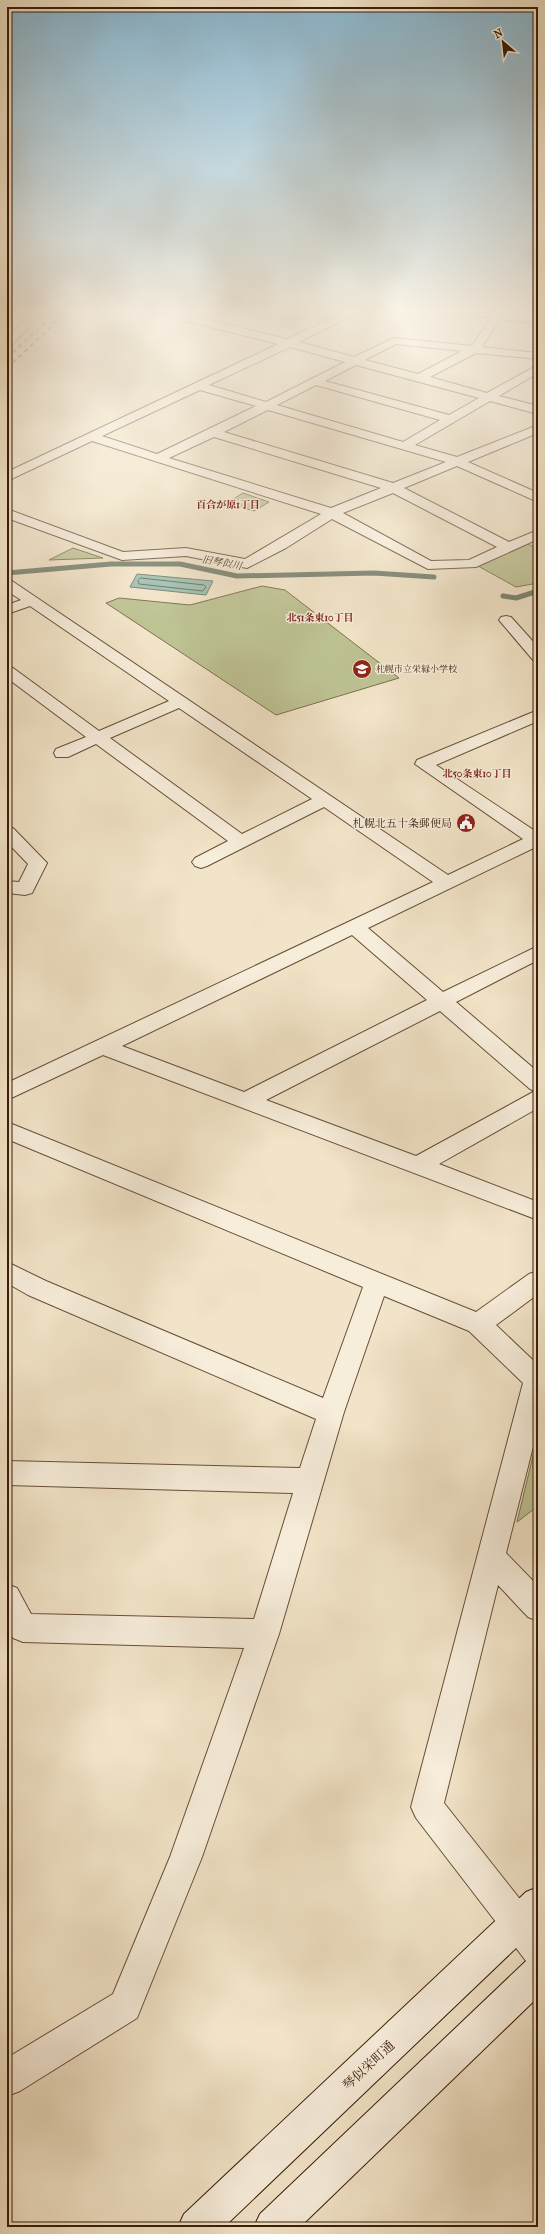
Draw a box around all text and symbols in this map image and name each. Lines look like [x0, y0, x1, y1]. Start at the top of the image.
north arrow [483, 22, 523, 62]
text: N [492, 26, 506, 41]
district label: 百合が原1丁目 [196, 499, 260, 511]
water label: 旧琴似川 [201, 554, 244, 573]
district label: 北51条東10丁目 [287, 612, 353, 624]
school or university icon: 札幌市立栄緑小学校 [351, 658, 373, 680]
place label: 札幌市立栄緑小学校 [376, 664, 458, 674]
district label: 北50条東10丁目 [443, 768, 511, 780]
public building icon: 札幌北五十条郵便局 [455, 812, 477, 834]
place label: 札幌北五十条郵便局 [353, 817, 452, 830]
street label: 琴似栄町通 [339, 2038, 397, 2093]

